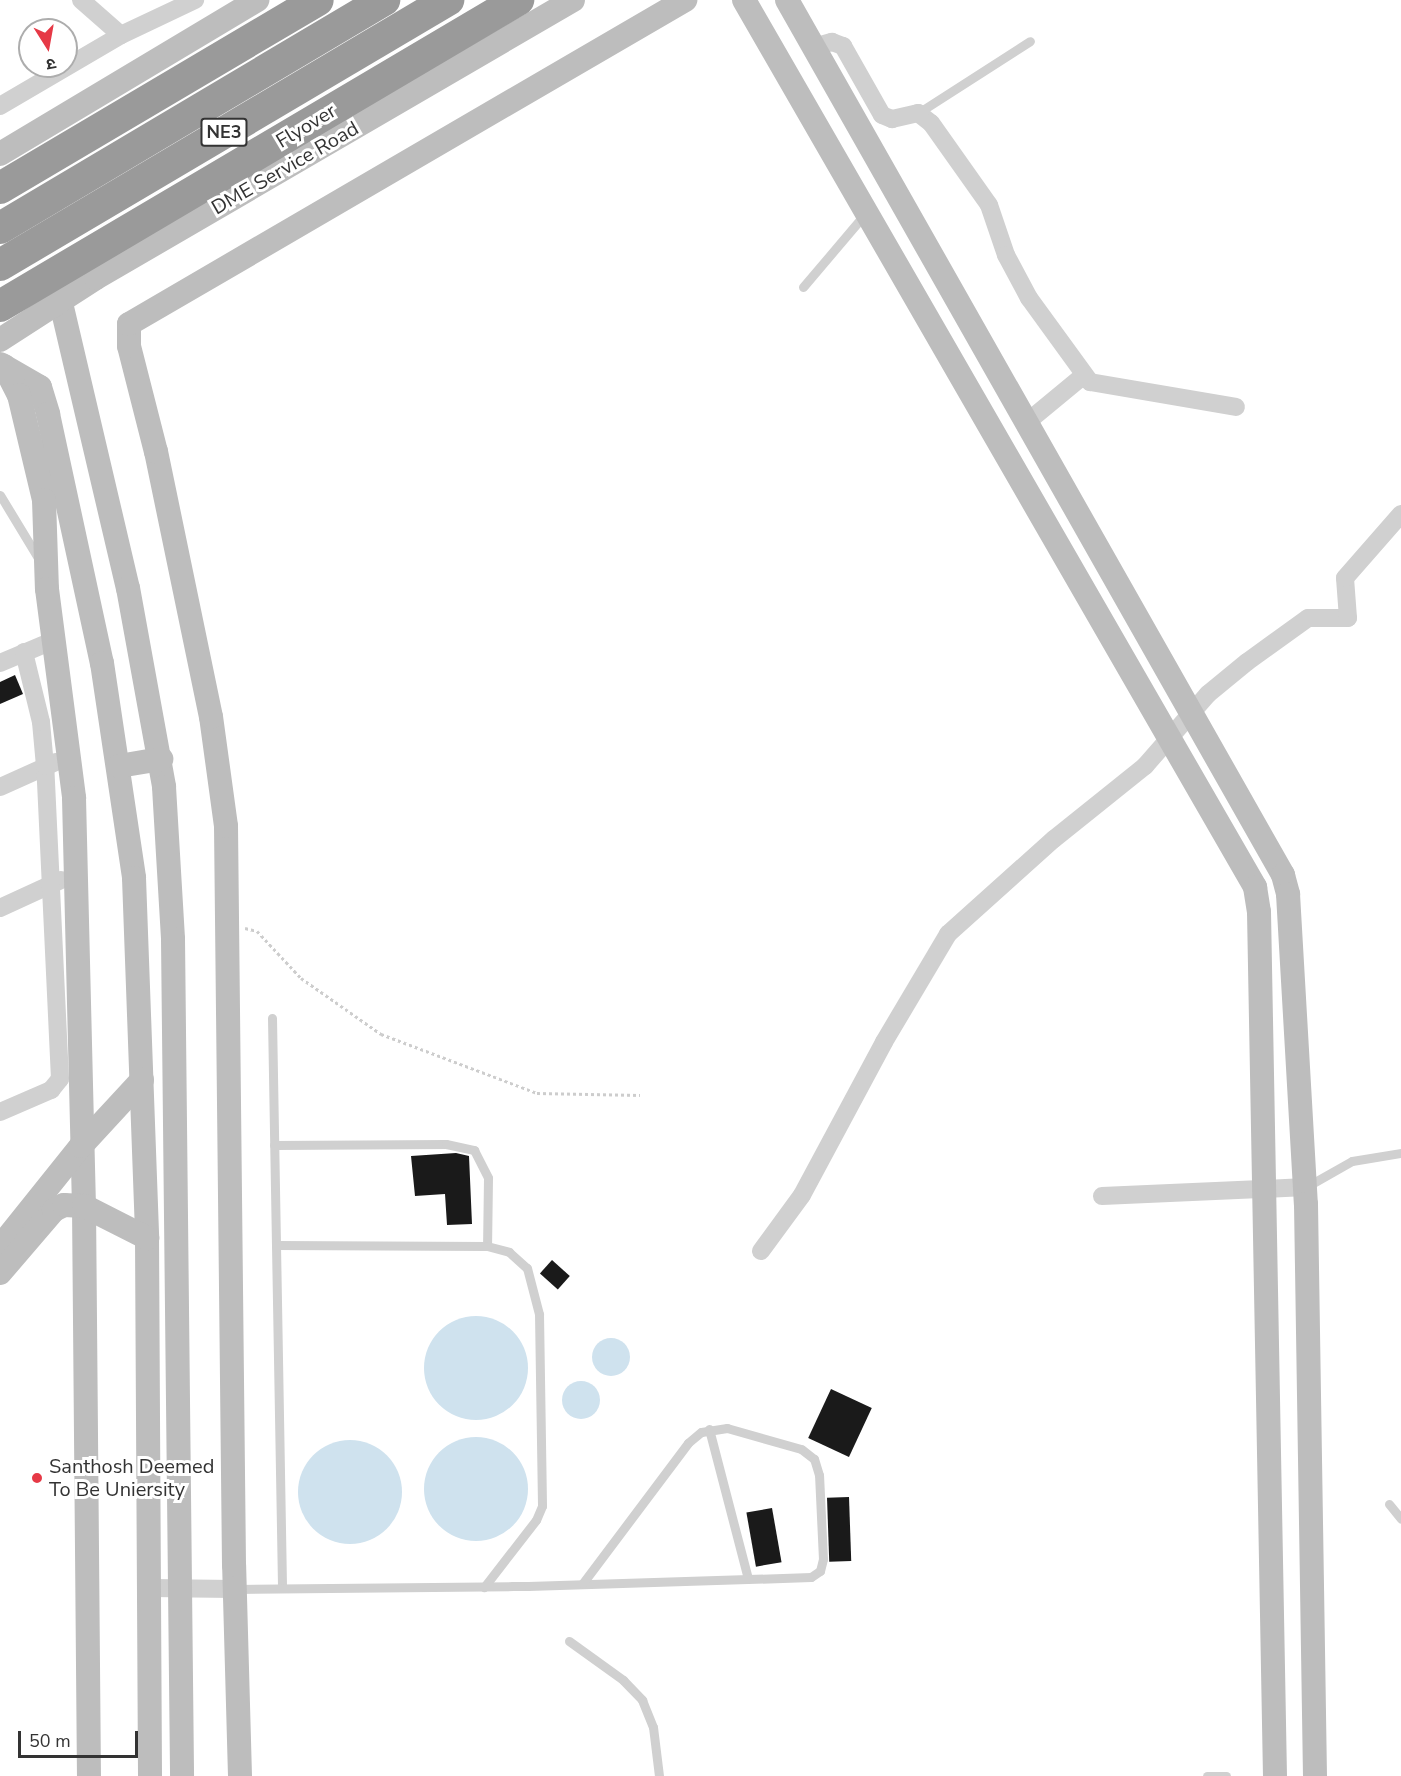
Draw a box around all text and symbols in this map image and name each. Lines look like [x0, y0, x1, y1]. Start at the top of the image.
north arrow [18, 18, 78, 78]
text: उ [44, 52, 58, 75]
street label: Flyover [272, 99, 340, 153]
street label: DME Service Road [207, 116, 363, 220]
road number: NE3 [200, 117, 248, 147]
place label: Santhosh Deemed To Be Uniersity [49, 1454, 214, 1501]
marker: Santhosh Deemed To Be Uniersity [30, 1471, 44, 1485]
scale bar [21, 1719, 141, 1757]
text: 50 m [29, 1729, 71, 1753]

